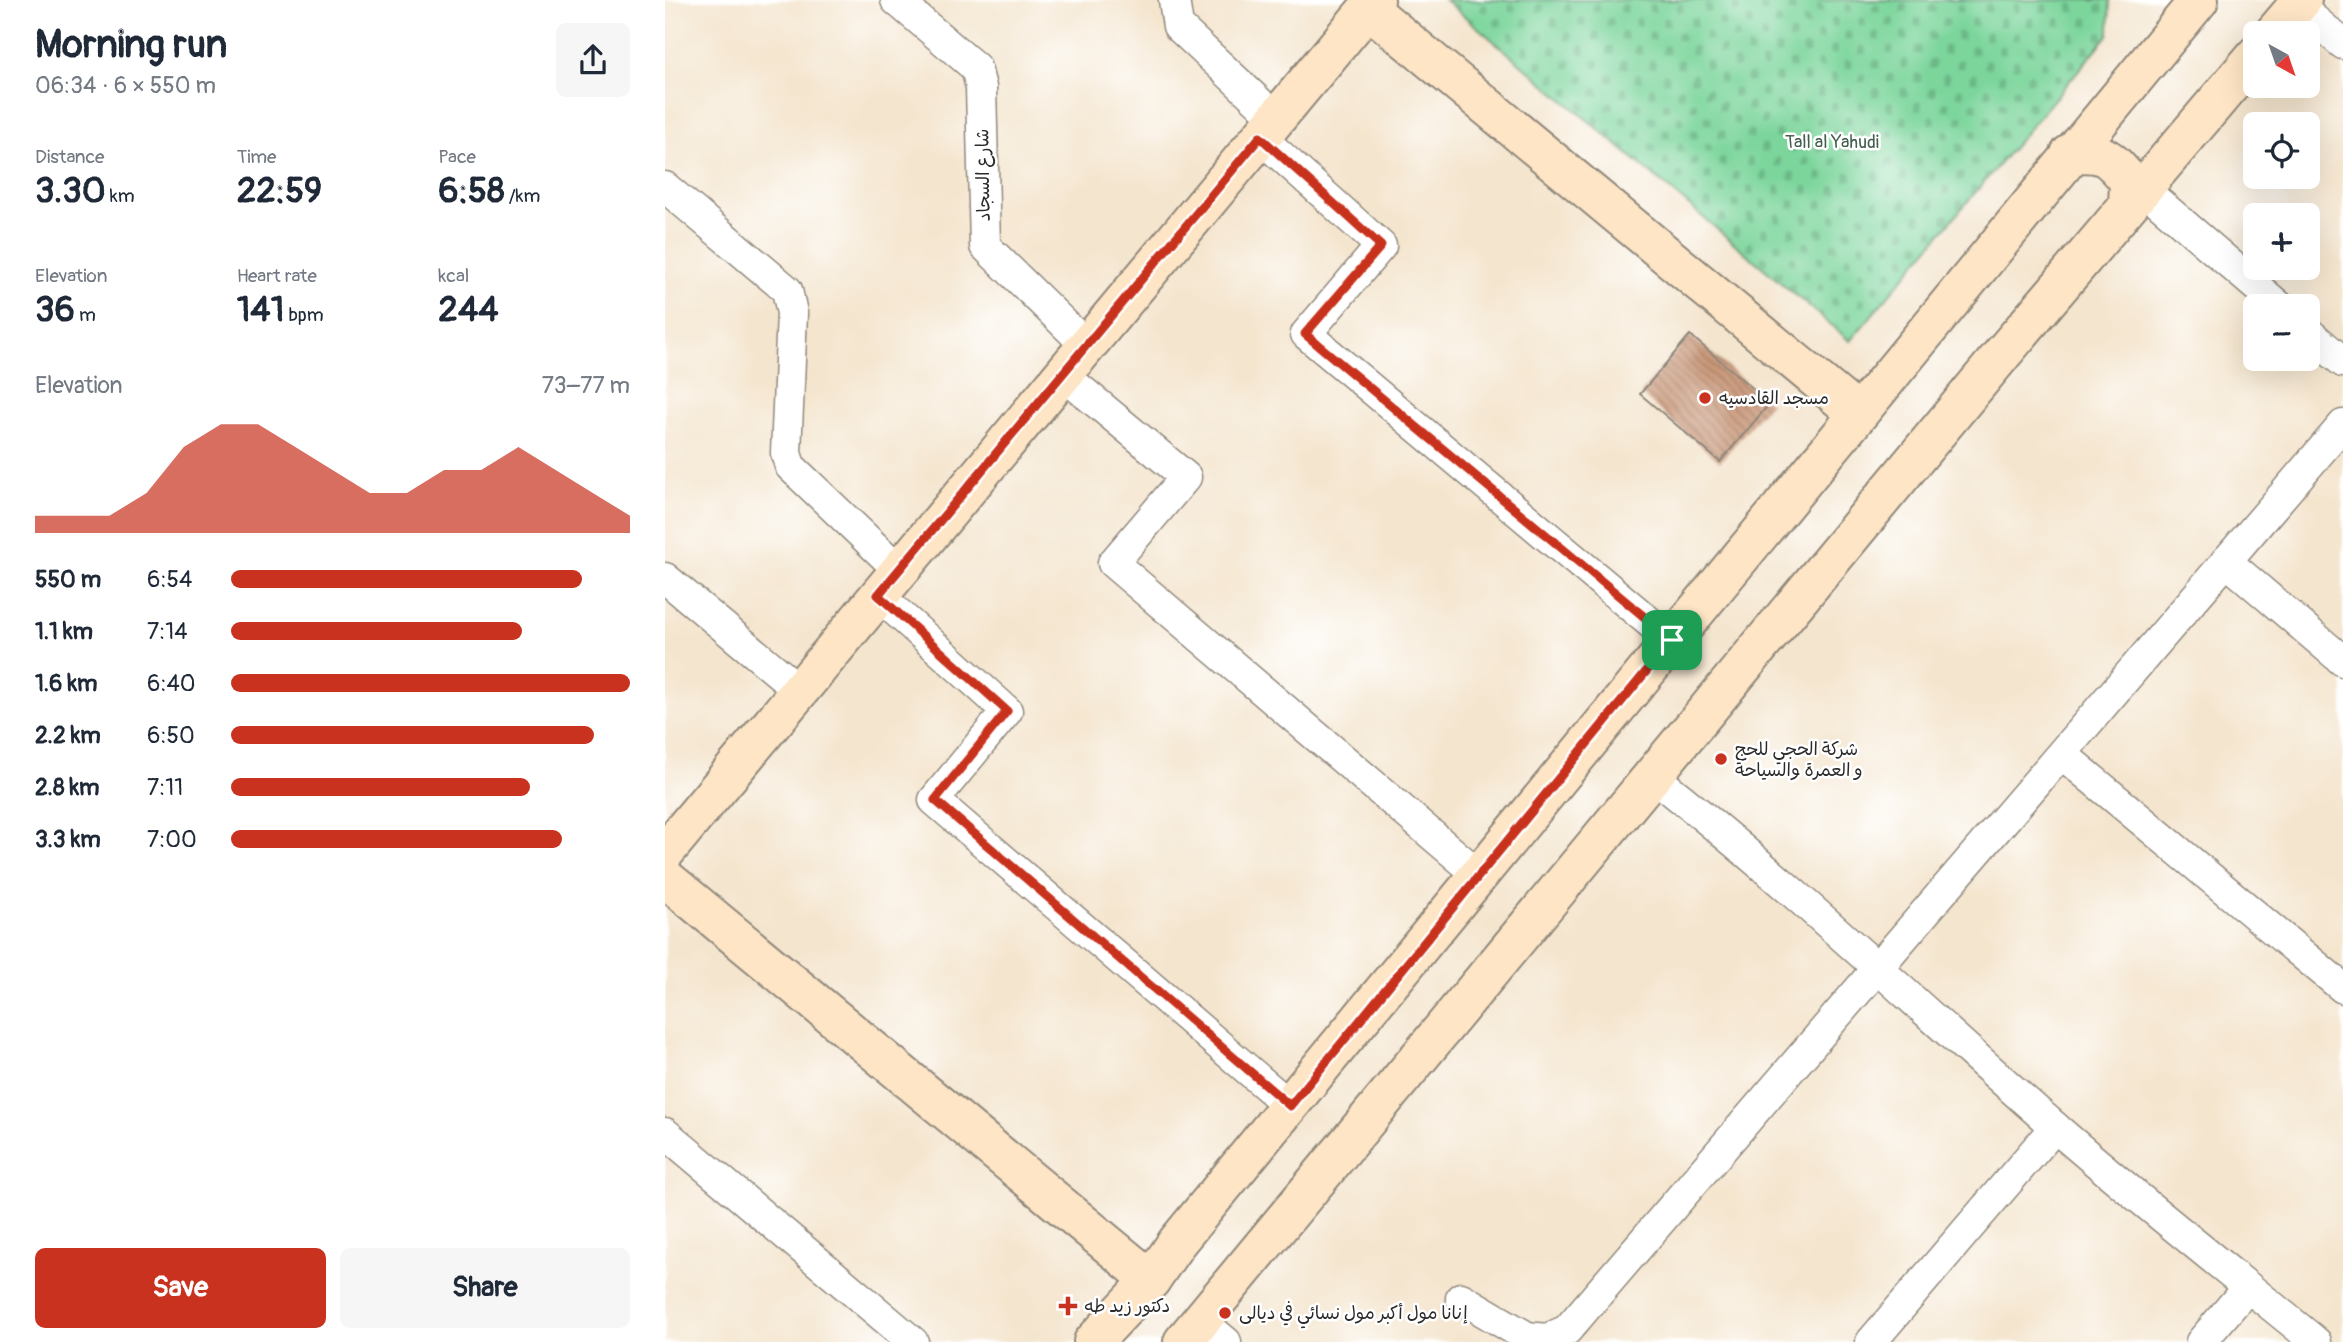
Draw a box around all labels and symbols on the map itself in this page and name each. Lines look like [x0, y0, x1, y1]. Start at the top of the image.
north arrow [2243, 21, 2321, 98]
street label: شارع السجاد [971, 128, 996, 222]
park label: Tall al Yahudi [1785, 131, 1879, 154]
place label: مسجد القادسيه [1719, 387, 1829, 410]
marker: مسجد القادسيه [1697, 390, 1713, 406]
pin [1642, 610, 1702, 670]
place label: شركة الحجي للحج و العمرة والسياحة [1735, 738, 1863, 782]
marker: شركة الحجي للحج و العمرة والسياحة [1713, 751, 1729, 767]
place label: دكتور زيد طه [1084, 1295, 1170, 1318]
marker: دكتور زيد طه [1058, 1296, 1078, 1316]
place label: إنانا مول أكبر مول نسائي في ديالى [1239, 1301, 1468, 1329]
marker: إنانا مول أكبر مول نسائي في ديالى [1217, 1305, 1233, 1321]

